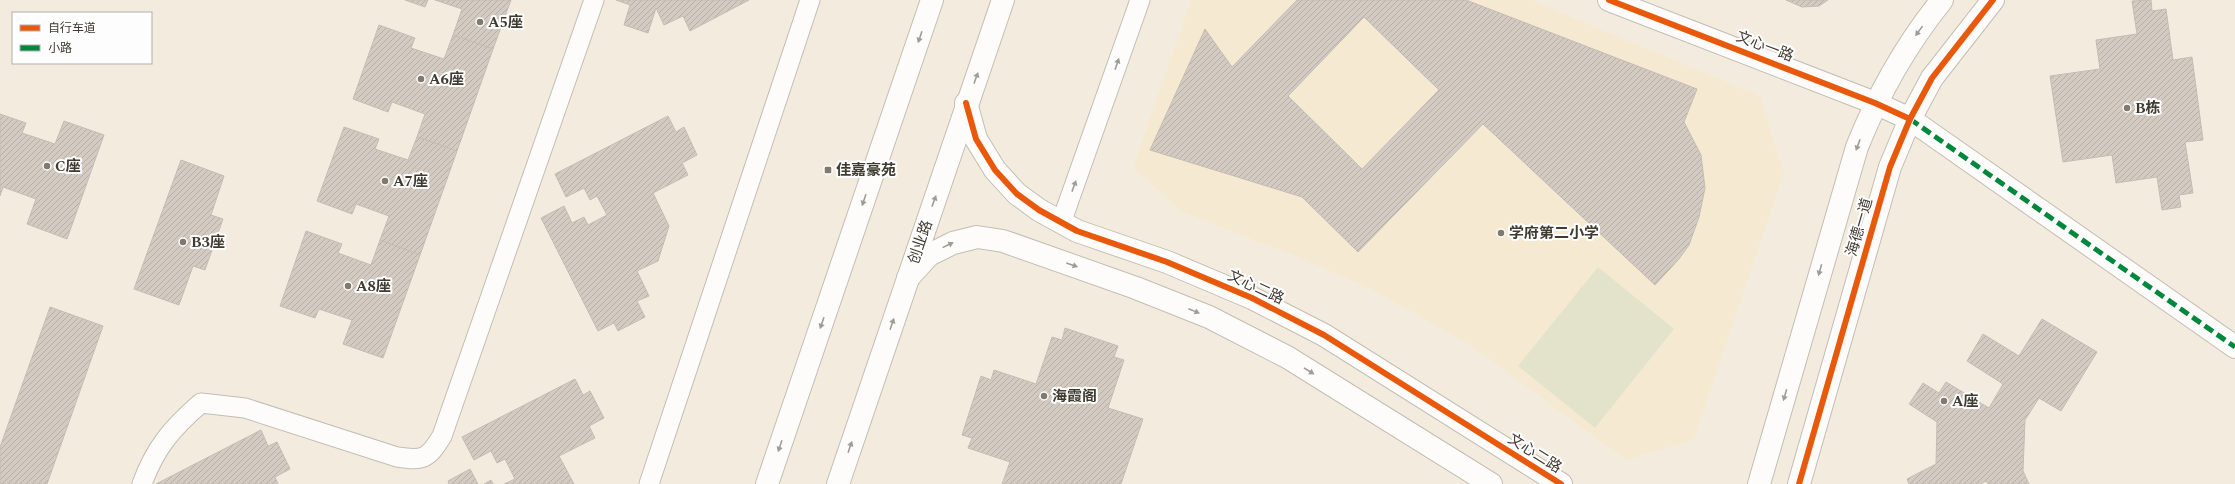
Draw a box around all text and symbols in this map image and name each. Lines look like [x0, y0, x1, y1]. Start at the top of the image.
place label: A5座 [488, 11, 523, 34]
legend [12, 12, 152, 64]
marker: A5座 [475, 17, 485, 27]
text: 自行车道 [48, 19, 96, 38]
street label: 文心一路 [1733, 25, 1797, 68]
one-way arrow [1915, 26, 1923, 36]
one-way arrow [916, 31, 922, 43]
text: 小路 [48, 39, 72, 58]
one-way arrow [1115, 57, 1121, 69]
place label: A6座 [429, 68, 464, 91]
one-way arrow [973, 71, 979, 83]
marker: A6座 [416, 74, 426, 84]
place label: B栋 [2135, 97, 2161, 120]
marker: B栋 [2122, 103, 2132, 113]
one-way arrow [1854, 140, 1860, 152]
place label: C座 [55, 155, 81, 178]
place label: 佳嘉豪苑 [836, 159, 896, 182]
marker: C座 [42, 161, 52, 171]
marker: 佳嘉豪苑 [823, 165, 833, 175]
place label: A7座 [393, 170, 428, 193]
marker: A7座 [380, 176, 390, 186]
one-way arrow [1071, 180, 1077, 192]
one-way arrow [861, 194, 867, 206]
one-way arrow [931, 195, 937, 207]
street label: 海德一道 [1840, 195, 1879, 259]
street label: 创业路 [902, 217, 939, 267]
place label: 学府第二小学 [1509, 222, 1599, 245]
marker: 学府第二小学 [1496, 228, 1506, 238]
place label: B3座 [191, 231, 225, 254]
marker: B3座 [178, 237, 188, 247]
one-way arrow [942, 242, 954, 248]
one-way arrow [1067, 263, 1079, 269]
street label: 文心二路 [1224, 264, 1288, 311]
one-way arrow [1817, 264, 1823, 276]
place label: A8座 [356, 275, 391, 298]
marker: A8座 [343, 281, 353, 291]
one-way arrow [1188, 308, 1200, 314]
one-way arrow [819, 317, 825, 329]
one-way arrow [889, 318, 895, 330]
one-way arrow [1303, 367, 1315, 374]
place label: 海霞阁 [1052, 385, 1097, 408]
one-way arrow [1782, 389, 1788, 401]
place label: A座 [1952, 390, 1979, 413]
marker: 海霞阁 [1039, 391, 1049, 401]
marker: A座 [1939, 396, 1949, 406]
street label: 文心二路 [1503, 428, 1566, 479]
one-way arrow [777, 440, 783, 452]
one-way arrow [847, 441, 853, 453]

